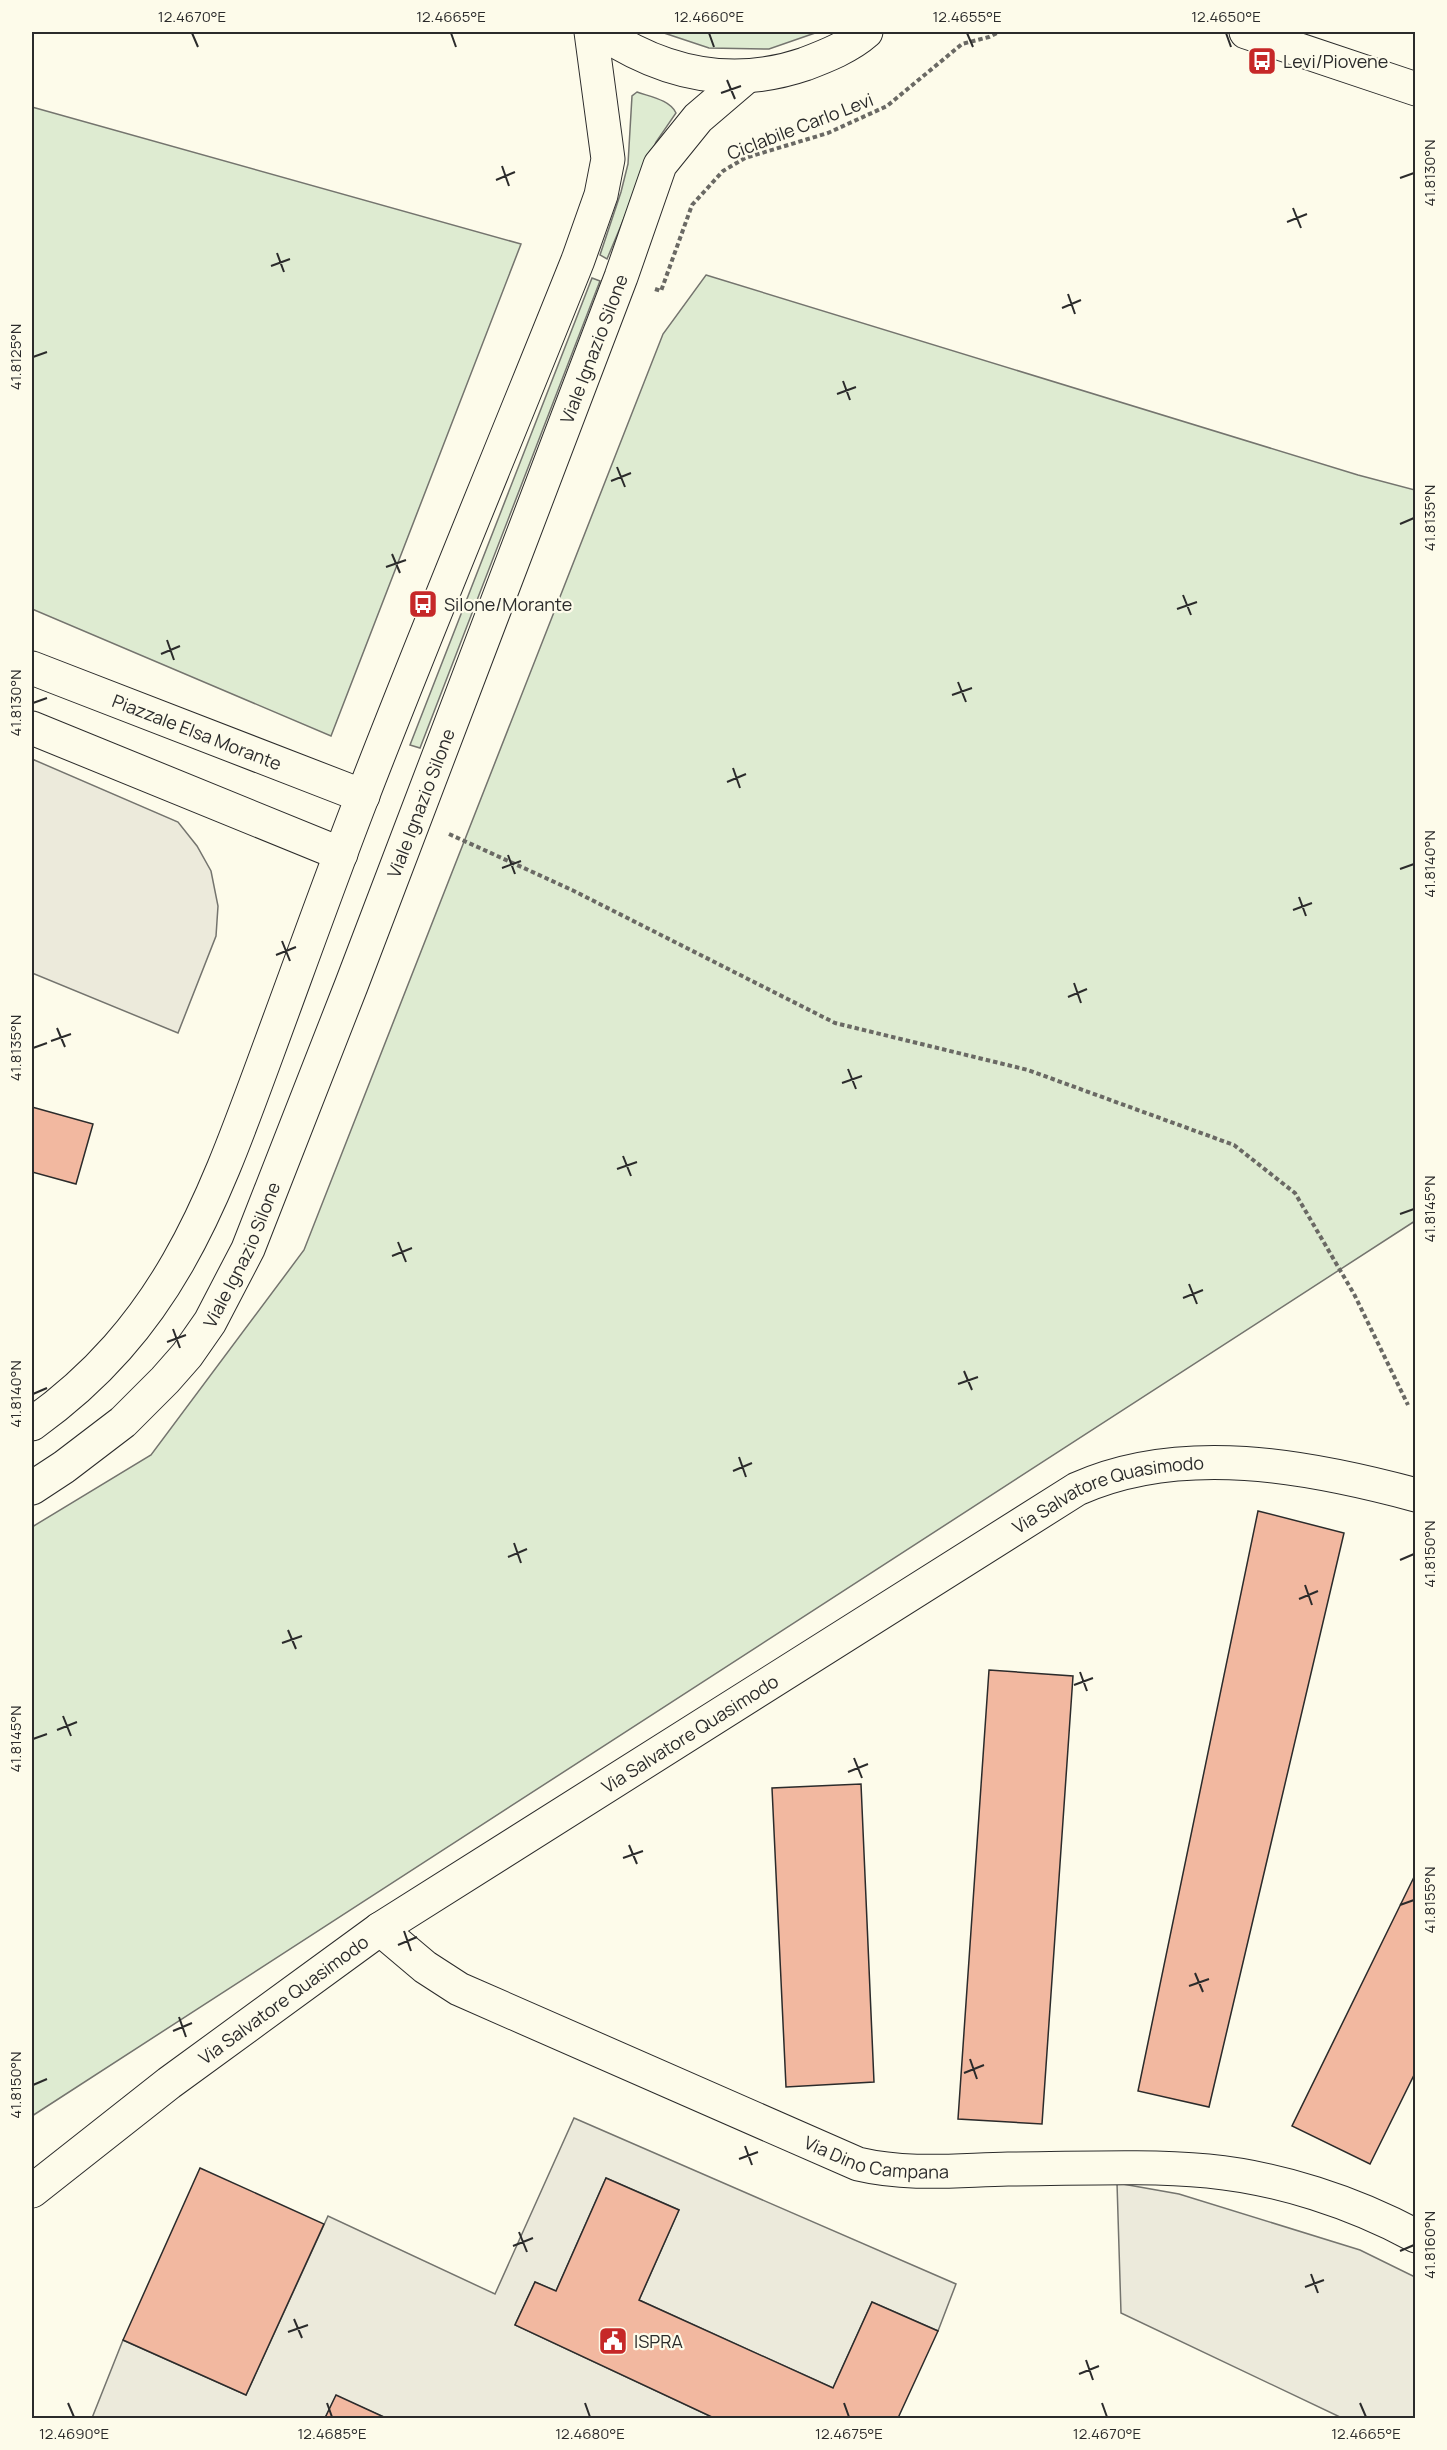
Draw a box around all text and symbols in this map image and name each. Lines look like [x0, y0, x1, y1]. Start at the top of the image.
text: 12.4670°E [158, 6, 226, 27]
text: 12.4665°E [416, 6, 486, 27]
text: 12.4660°E [674, 6, 744, 27]
text: 12.4655°E [933, 6, 1001, 27]
text: 12.4650°E [1191, 6, 1261, 27]
bus stop icon: Levi/Piovene [1246, 45, 1278, 77]
place label: Levi/Piovene [1283, 49, 1388, 73]
street label: Ciclabile Carlo Levi [723, 87, 877, 165]
text: 41.8130°N [1419, 140, 1440, 206]
street label: Viale Ignazio Silone [554, 271, 633, 427]
text: 41.8125°N [5, 324, 26, 390]
text: 41.8135°N [1419, 485, 1440, 551]
bus stop icon: Silone/Morante [407, 588, 439, 620]
place label: Silone/Morante [444, 592, 572, 616]
text: 41.8130°N [5, 670, 26, 736]
street label: Piazzale Elsa Morante [109, 688, 285, 775]
street label: Viale Ignazio Silone [381, 725, 460, 881]
text: 41.8140°N [1419, 830, 1440, 898]
text: 41.8135°N [5, 1015, 26, 1081]
text: 41.8145°N [1419, 1176, 1440, 1242]
street label: Viale Ignazio Silone [197, 1178, 285, 1331]
text: 41.8140°N [5, 1360, 26, 1428]
street label: Via Salvatore Quasimodo [1008, 1451, 1204, 1539]
text: 41.8150°N [1419, 1520, 1440, 1588]
street label: Via Salvatore Quasimodo [597, 1669, 783, 1798]
text: 41.8145°N [5, 1706, 26, 1772]
text: 41.8155°N [1419, 1867, 1440, 1933]
street label: Via Salvatore Quasimodo [194, 1929, 373, 2070]
text: 41.8150°N [5, 2051, 26, 2119]
street label: Via Dino Campana [800, 2130, 949, 2183]
text: 41.8160°N [1419, 2211, 1440, 2279]
public building icon: ISPRA [597, 2325, 629, 2357]
place label: ISPRA [634, 2329, 684, 2353]
text: 12.4690°E [39, 2423, 109, 2444]
text: 12.4685°E [297, 2423, 367, 2444]
text: 12.4680°E [555, 2423, 625, 2444]
text: 12.4675°E [815, 2423, 883, 2444]
text: 12.4670°E [1073, 2423, 1141, 2444]
text: 12.4665°E [1331, 2423, 1401, 2444]

